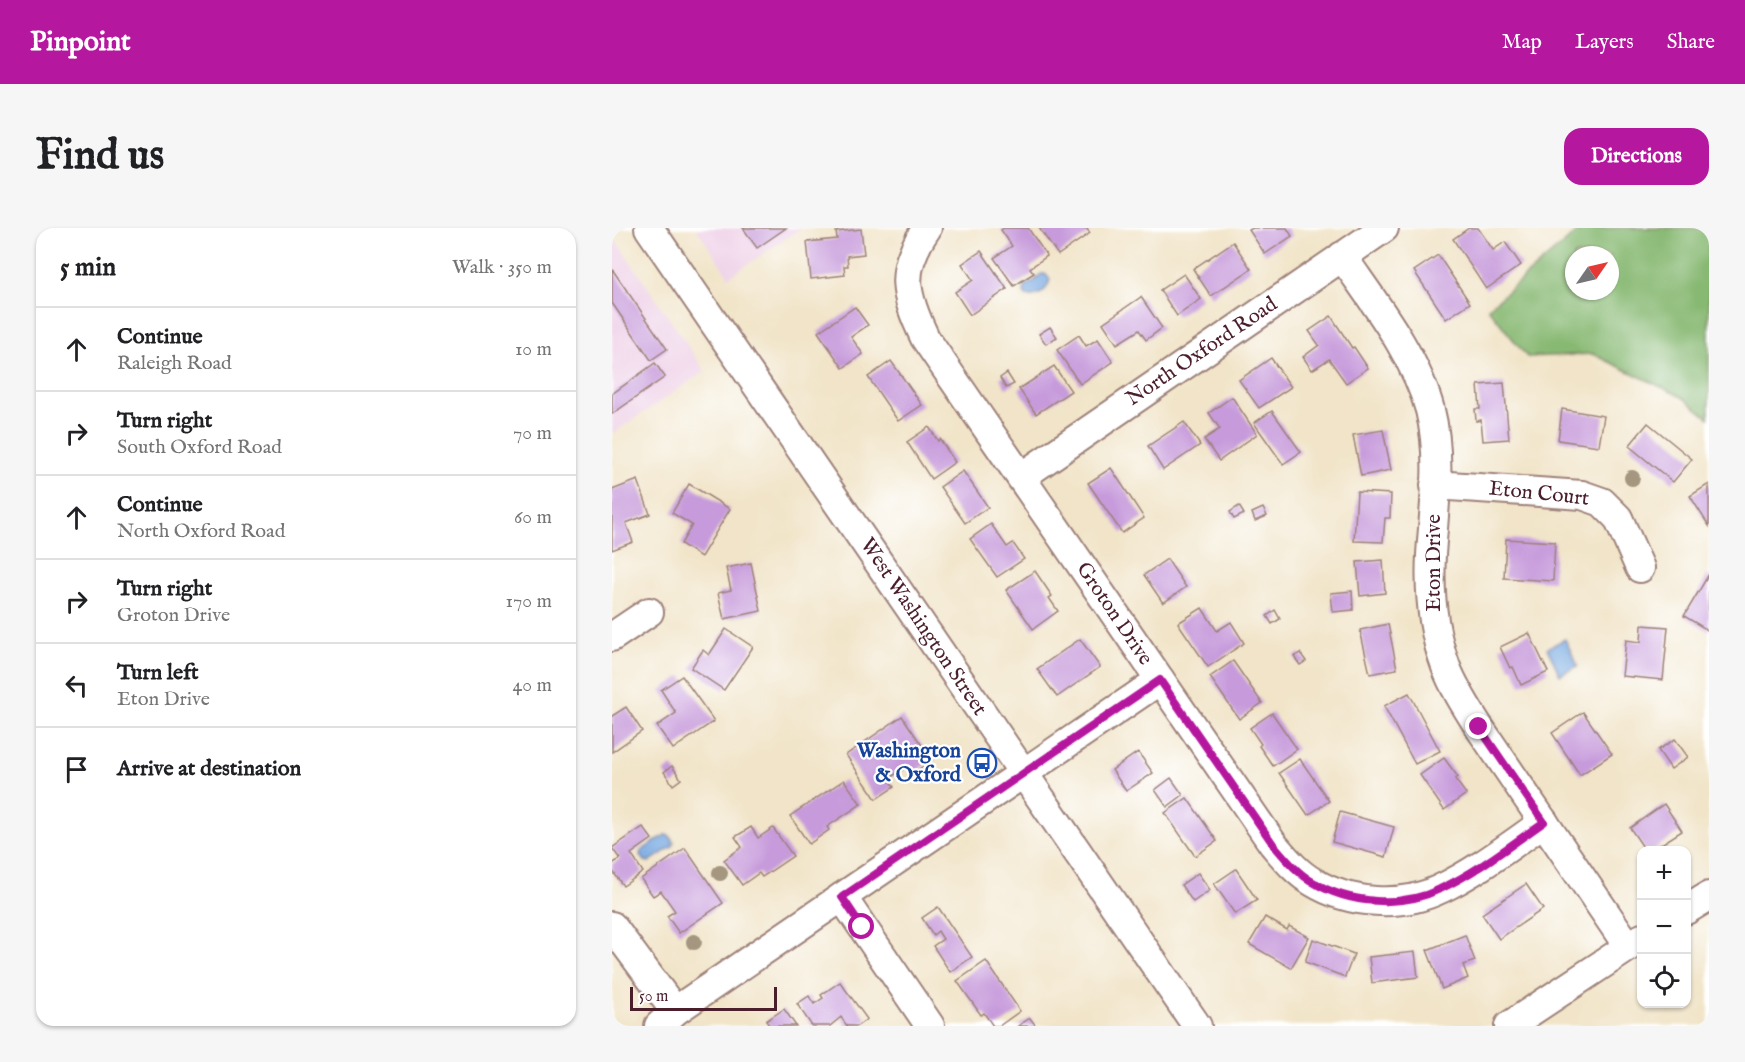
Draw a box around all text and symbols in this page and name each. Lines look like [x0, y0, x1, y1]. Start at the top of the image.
text: Pinpoint [30, 25, 131, 60]
text: Map [1502, 29, 1542, 56]
text: Layers [1575, 29, 1634, 56]
text: Share [1667, 29, 1715, 56]
button: Directions [1564, 128, 1709, 185]
text: Find us [36, 130, 164, 183]
north arrow [1565, 246, 1619, 300]
text: 5 min [60, 251, 116, 284]
text: Walk · 350 m [452, 255, 552, 280]
street label: North Oxford Road [1121, 291, 1284, 413]
text: Continue [117, 323, 203, 351]
icon: ahead [60, 333, 93, 366]
text: 10 m [515, 337, 552, 362]
text: Raleigh Road [117, 351, 232, 376]
text: Turn right [117, 407, 212, 435]
icon: right [60, 417, 93, 450]
text: 70 m [513, 421, 552, 446]
text: South Oxford Road [117, 435, 282, 460]
street label: Eton Court [1487, 475, 1591, 513]
text: Continue [117, 491, 203, 519]
icon: ahead [60, 501, 93, 534]
text: 60 m [514, 505, 552, 530]
street label: Eton Drive [1421, 514, 1448, 612]
text: North Oxford Road [117, 519, 285, 544]
street label: West Washington Street [853, 533, 993, 721]
street label: Groton Drive [1070, 557, 1159, 671]
text: Turn right [117, 575, 212, 603]
icon: right [60, 585, 93, 618]
text: 170 m [506, 589, 552, 614]
text: Groton Drive [117, 603, 230, 628]
text: Turn left [117, 659, 199, 687]
icon: left [60, 669, 93, 702]
text: 40 m [513, 673, 552, 698]
text: Eton Drive [117, 687, 210, 712]
route end [1465, 713, 1491, 739]
place label: Washington & Oxford [856, 738, 962, 789]
bus stop icon: Washington & Oxford [966, 747, 998, 779]
icon: arrive [60, 753, 93, 786]
text: Arrive at destination [117, 755, 301, 783]
map controls [1637, 846, 1691, 1008]
button: + [1637, 846, 1691, 900]
button: − [1637, 900, 1691, 954]
route start [848, 913, 874, 939]
button: locate [1637, 954, 1691, 1008]
scale bar [630, 984, 777, 1012]
text: 50 m [639, 987, 668, 1007]

